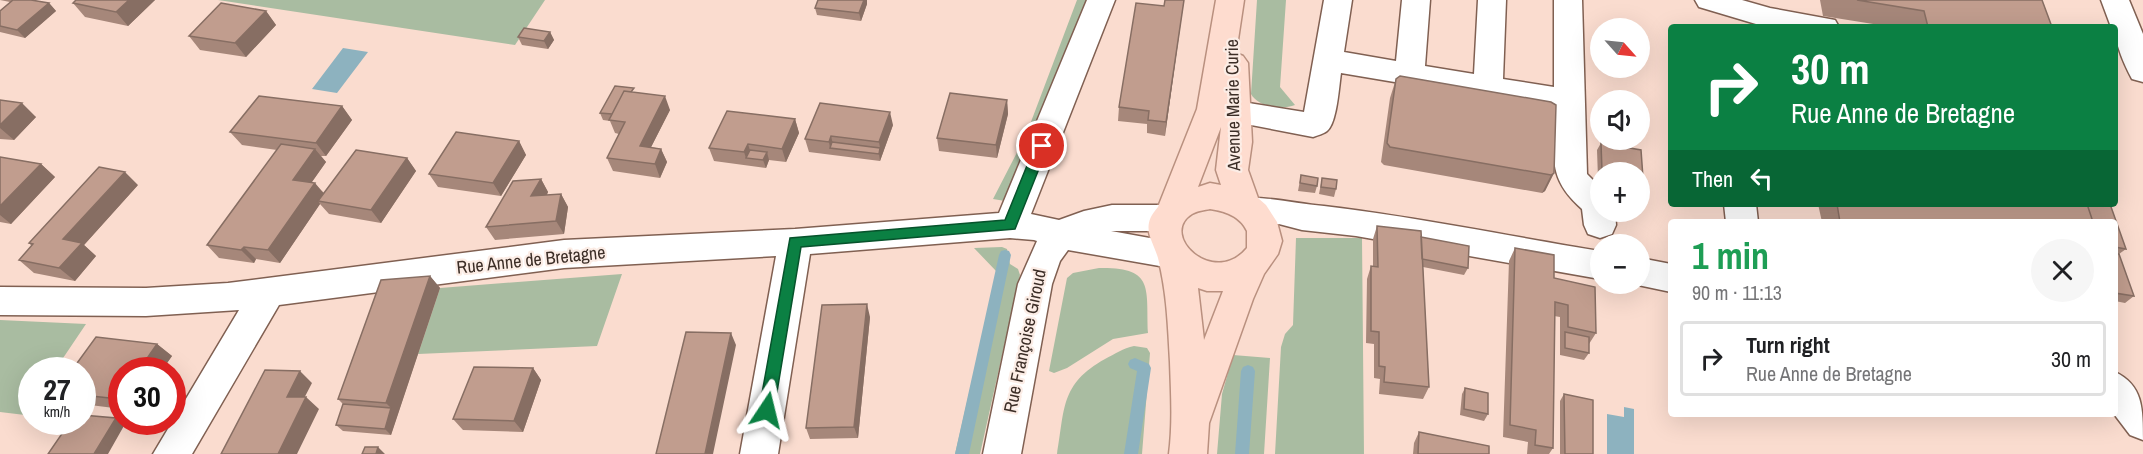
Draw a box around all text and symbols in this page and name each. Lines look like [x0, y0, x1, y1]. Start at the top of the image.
north arrow [1590, 18, 1650, 78]
map controls [1590, 18, 1650, 294]
street label: Avenue Marie Curie [1219, 39, 1246, 172]
text: 30 m [1791, 41, 1870, 97]
icon: right [1692, 48, 1770, 126]
button: sound [1590, 90, 1650, 150]
text: Rue Anne de Bretagne [1791, 95, 2015, 131]
pin [1016, 120, 1067, 171]
icon: arrive [1025, 129, 1058, 162]
button: + [1590, 162, 1650, 222]
icon: left [1745, 162, 1778, 195]
text: Then [1692, 164, 1733, 194]
text: 1 min [1692, 232, 1769, 280]
button: − [1590, 234, 1650, 294]
street label: Rue Anne de Bretagne [455, 239, 607, 280]
button: close [2031, 239, 2094, 302]
street label: Rue Françoise Giroud [997, 267, 1052, 415]
text: 90 m · 11:13 [1692, 279, 1782, 306]
text: Turn right [1746, 330, 1830, 360]
icon: right [1695, 342, 1728, 375]
text: 30 m [2051, 344, 2091, 374]
speed limit sign: 30 [108, 357, 186, 435]
text: Rue Anne de Bretagne [1746, 360, 1912, 387]
text: 27 [43, 369, 71, 409]
position arrow [735, 378, 799, 442]
text: km/h [44, 401, 70, 422]

